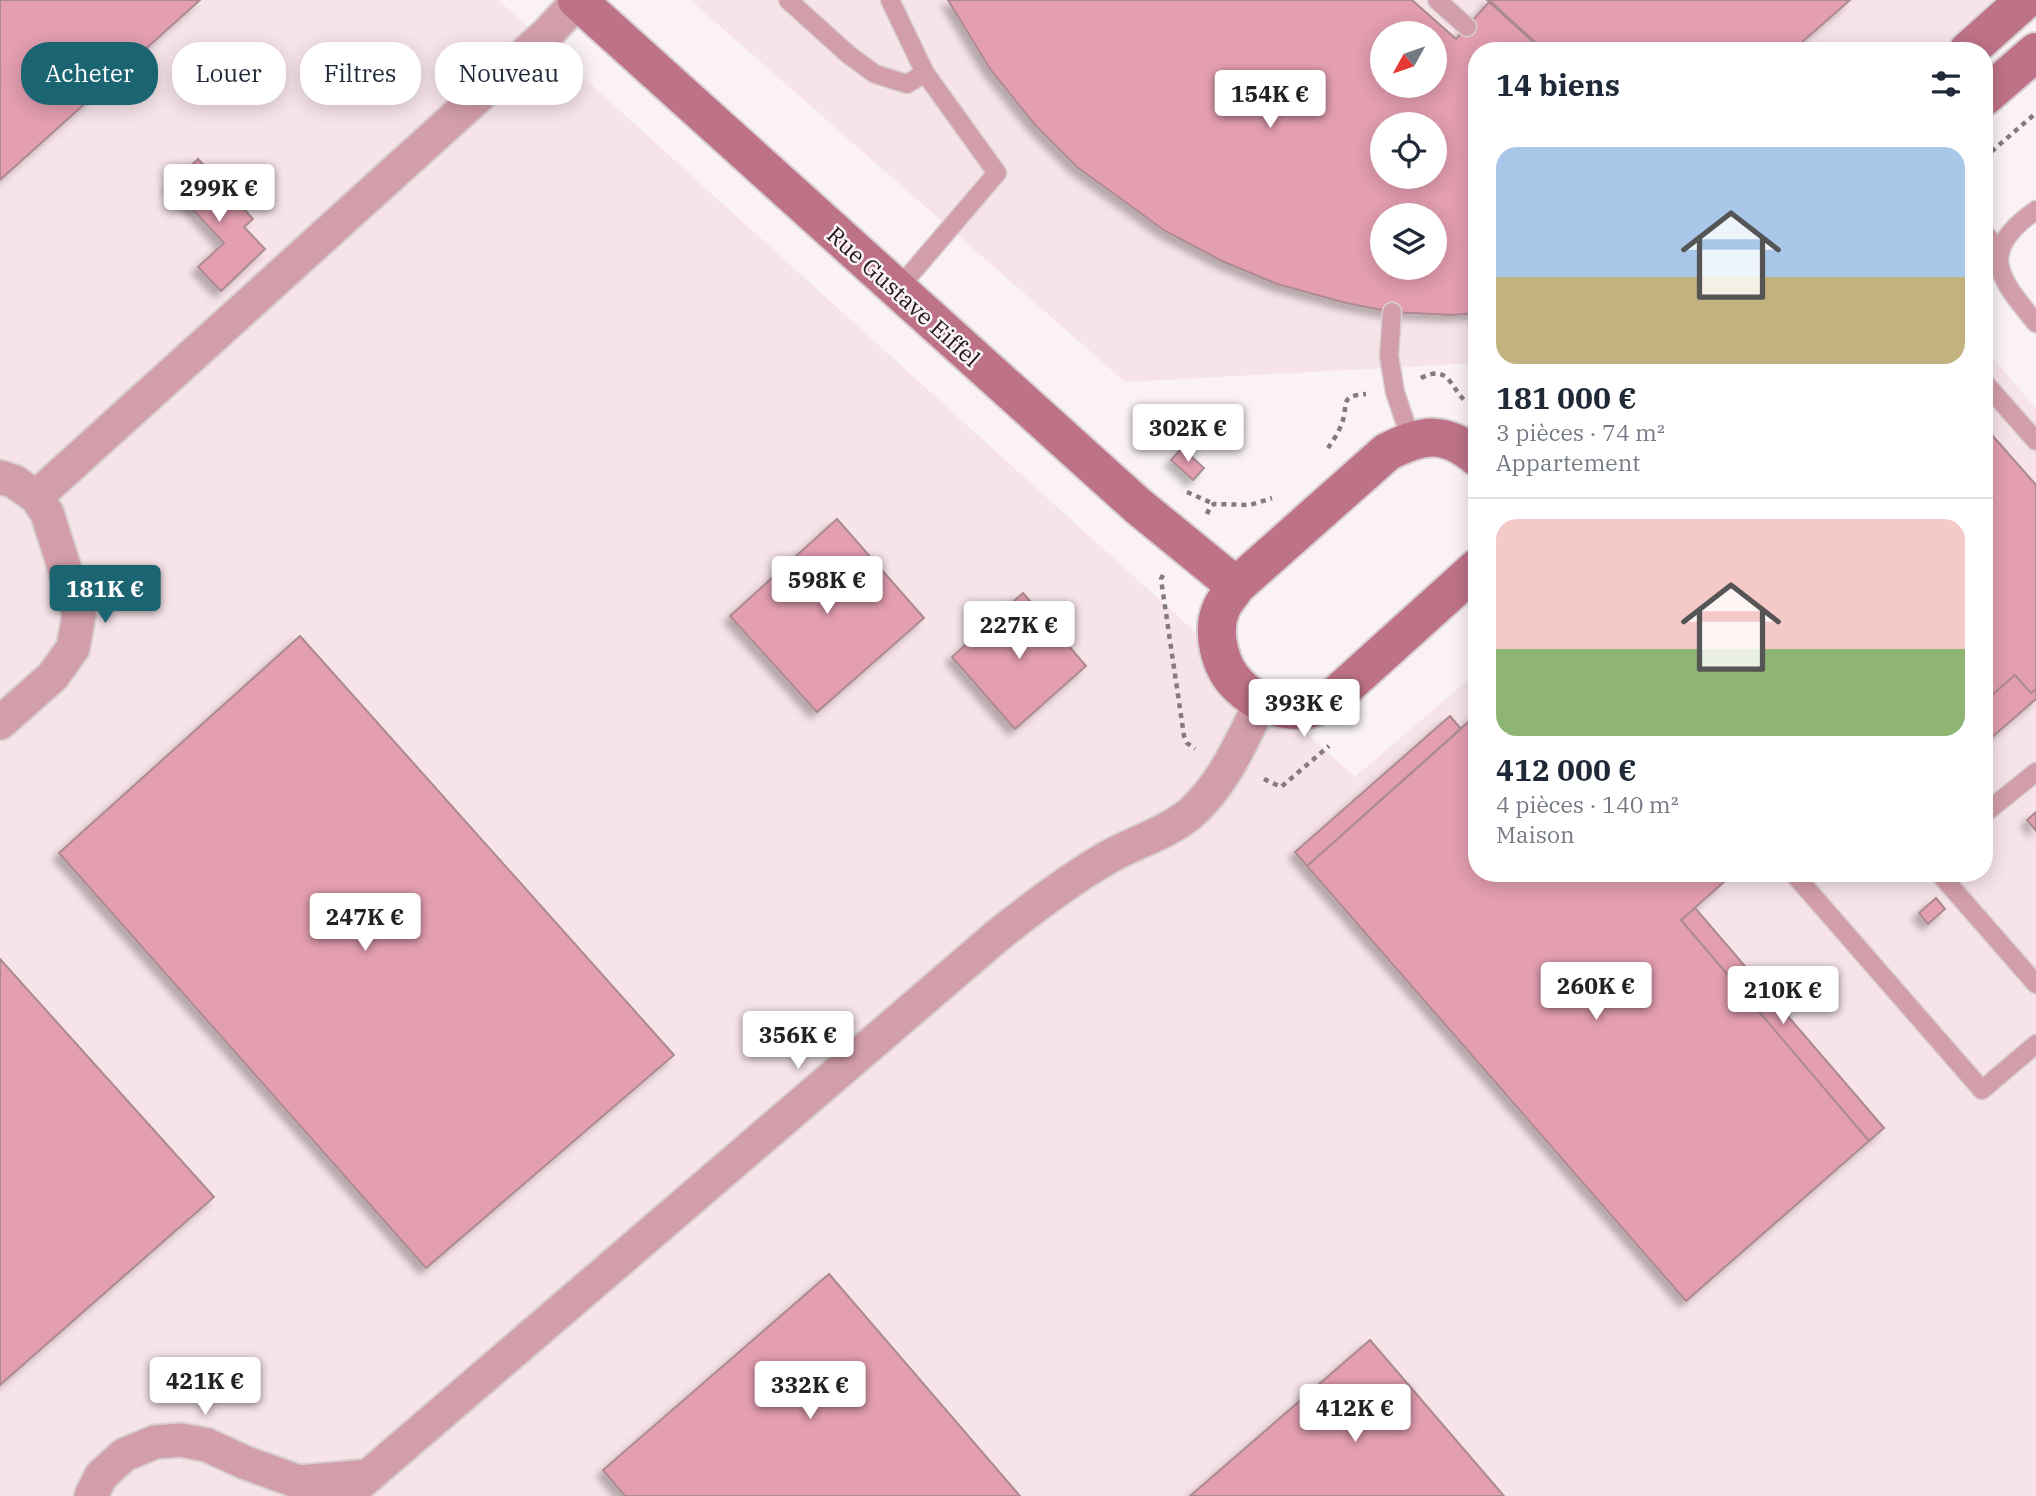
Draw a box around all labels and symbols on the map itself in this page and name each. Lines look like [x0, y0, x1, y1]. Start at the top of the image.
north arrow [1370, 21, 1447, 98]
pin: 154K € [1213, 71, 1327, 130]
pin: 299K € [162, 164, 276, 224]
street label: Rue Gustave Eiffel [821, 219, 987, 373]
pin: 302K € [1131, 405, 1245, 464]
pin: 598K € [770, 556, 884, 616]
pin: 181K € [48, 566, 162, 625]
pin: 227K € [962, 602, 1076, 661]
pin: 393K € [1247, 680, 1361, 739]
pin: 247K € [308, 894, 422, 953]
pin: 260K € [1539, 962, 1653, 1022]
pin: 210K € [1726, 967, 1840, 1026]
pin: 356K € [741, 1012, 855, 1071]
pin: 421K € [148, 1358, 262, 1417]
pin: 332K € [753, 1362, 867, 1421]
pin: 412K € [1298, 1384, 1412, 1444]

